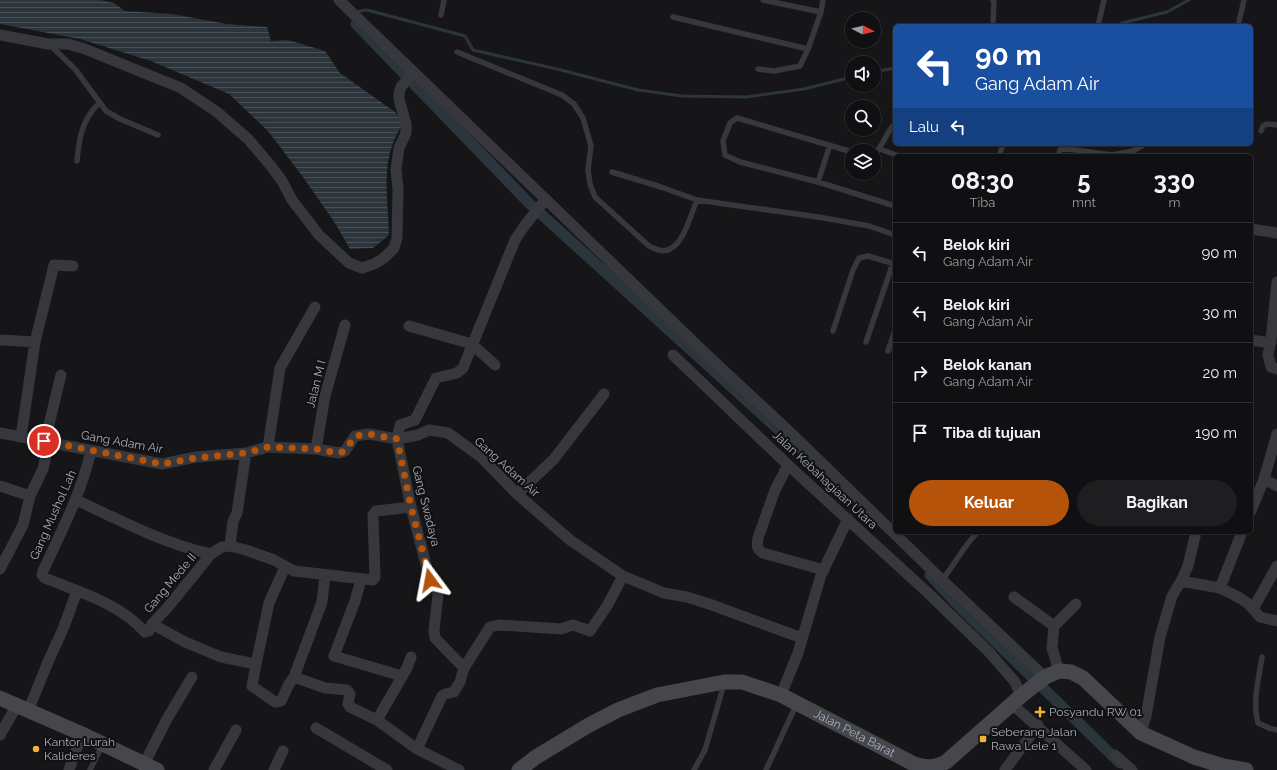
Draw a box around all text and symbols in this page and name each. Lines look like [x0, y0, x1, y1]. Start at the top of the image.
north arrow [845, 12, 881, 48]
map controls [845, 12, 881, 180]
text: 90 m [975, 39, 1041, 72]
icon: left [909, 40, 961, 92]
button: sound [845, 56, 881, 92]
text: Gang Adam Air [975, 73, 1099, 94]
button: search [845, 100, 881, 136]
icon: left [947, 116, 969, 138]
text: Lalu [909, 118, 939, 136]
button: layers [845, 144, 881, 180]
text: 08:30 [951, 166, 1014, 195]
text: 5 [1077, 166, 1091, 195]
text: 330 [1154, 166, 1195, 195]
text: Tiba [970, 195, 995, 210]
text: mnt [1072, 195, 1096, 210]
text: m [1168, 195, 1180, 210]
text: Belok kiri [943, 236, 1010, 254]
icon: left [909, 242, 931, 264]
text: 90 m [1201, 244, 1237, 262]
text: Gang Adam Air [943, 254, 1033, 269]
text: Belok kiri [943, 296, 1010, 314]
icon: left [909, 302, 931, 324]
text: 30 m [1202, 304, 1237, 322]
text: Gang Adam Air [943, 314, 1033, 329]
text: Belok kanan [943, 356, 1032, 374]
street label: Jalan M I [303, 359, 329, 409]
icon: right [909, 362, 931, 384]
text: 20 m [1202, 364, 1237, 382]
text: Gang Adam Air [943, 374, 1033, 389]
icon: arrive [909, 422, 931, 444]
pin [27, 424, 61, 458]
text: Tiba di tujuan [943, 424, 1041, 442]
text: 190 m [1195, 424, 1237, 442]
street label: Gang Adam Air [80, 428, 165, 456]
street label: Jalan Kebahagiaan Utara [770, 428, 880, 532]
icon: arrive [33, 430, 55, 452]
street label: Gang Adam Air [472, 434, 543, 500]
street label: Gang Swadaya [409, 464, 443, 548]
street label: Gang Mushol Lah [27, 468, 79, 562]
button: Keluar [909, 480, 1069, 526]
button: Bagikan [1077, 480, 1237, 526]
street label: Gang Mede II [141, 550, 199, 616]
position arrow [409, 559, 451, 601]
place label: Posyandu RW 01 [1049, 705, 1142, 719]
street label: Jalan Peta Barat [812, 706, 897, 760]
marker: Posyandu RW 01 [1034, 706, 1046, 718]
place label: Seberang Jalan Rawa Lele 1 [991, 725, 1077, 753]
marker: Seberang Jalan Rawa Lele 1 [978, 734, 988, 744]
place label: Kantor Lurah Kalideres [44, 735, 115, 763]
marker: Kantor Lurah Kalideres [31, 744, 41, 754]

